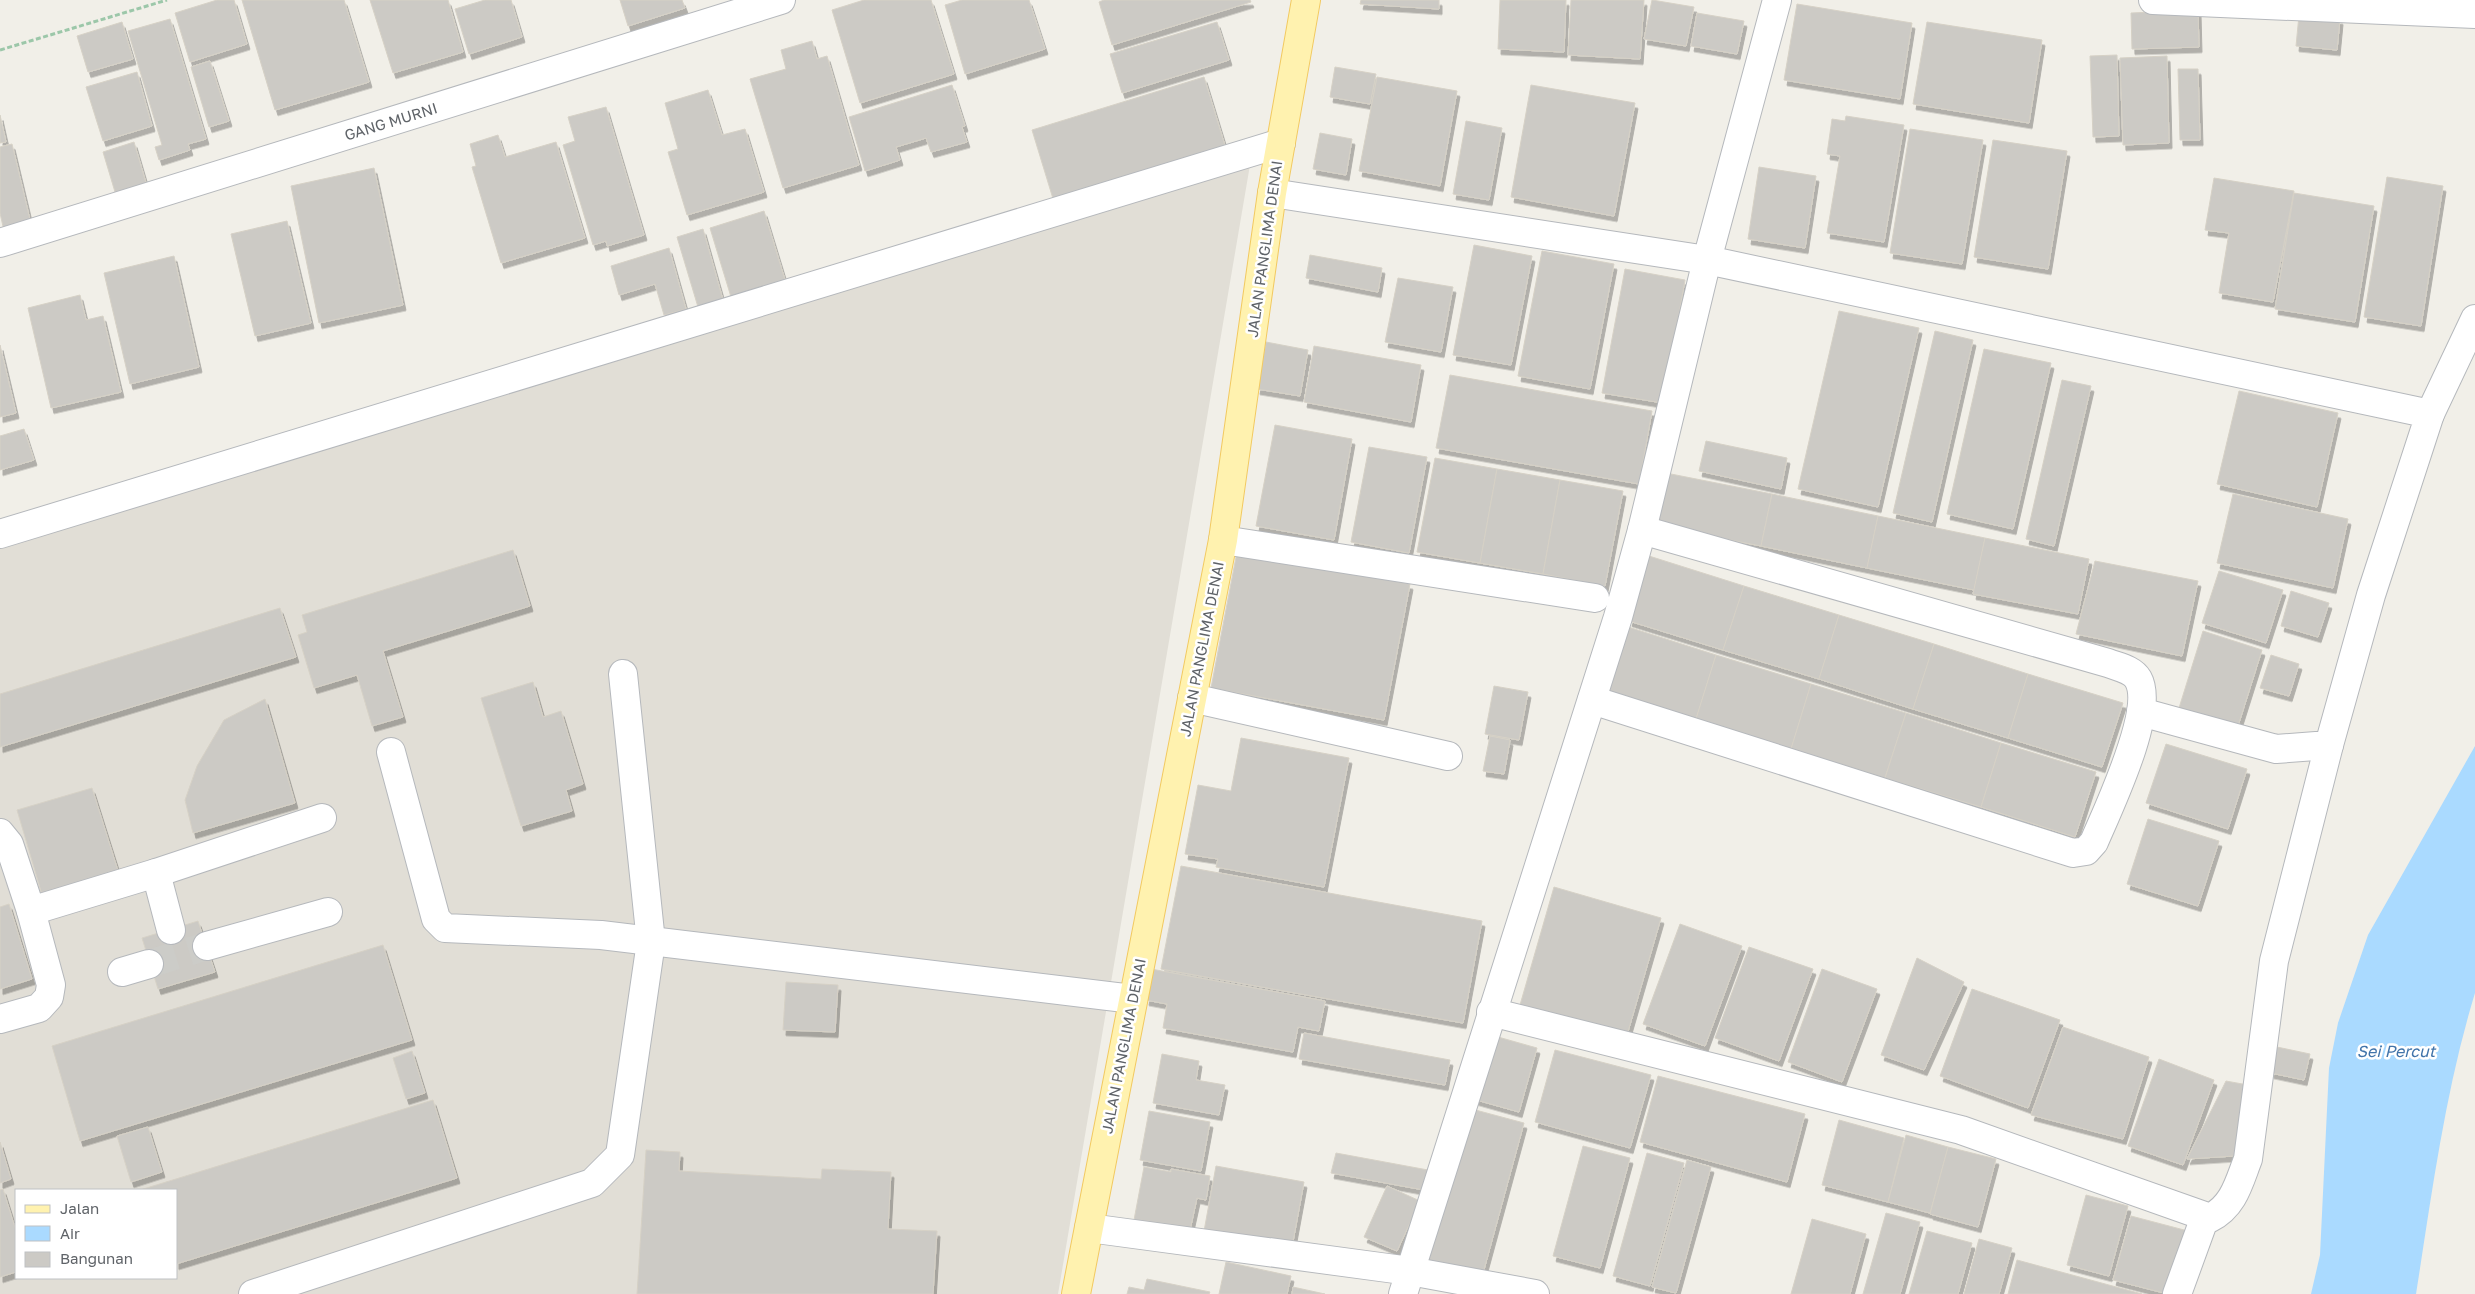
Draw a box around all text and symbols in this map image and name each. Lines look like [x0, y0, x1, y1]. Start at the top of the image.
street label: GANG MURNI [342, 98, 439, 144]
street label: JALAN PANGLIMA DENAI [1243, 159, 1285, 339]
street label: JALAN PANGLIMA DENAI [1175, 559, 1227, 738]
street label: JALAN PANGLIMA DENAI [1097, 956, 1149, 1135]
water label: Sei Percut [2357, 1041, 2437, 1061]
legend [15, 1189, 178, 1279]
text: Jalan [60, 1199, 99, 1217]
text: Air [60, 1224, 80, 1242]
text: Bangunan [60, 1249, 133, 1267]

